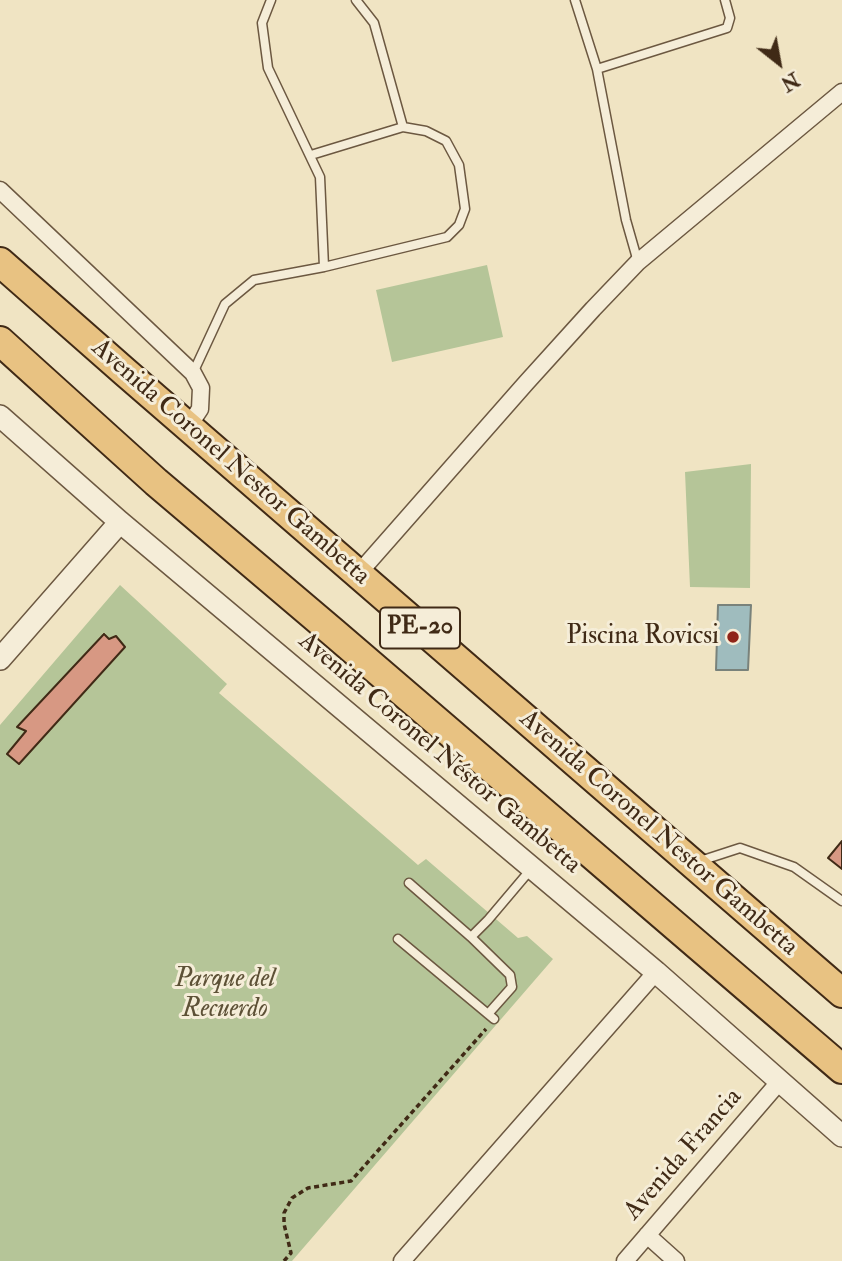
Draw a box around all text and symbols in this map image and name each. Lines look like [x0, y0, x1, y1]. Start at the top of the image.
north arrow [744, 28, 814, 98]
text: N [776, 66, 803, 96]
street label: Avenida Coronel Nestor Gambetta [84, 333, 376, 593]
road number: PE-20 [380, 608, 460, 648]
place label: Piscina Rovicsi [566, 621, 719, 653]
street label: Avenida Coronel Néstor Gambetta [291, 627, 587, 881]
marker: Piscina Rovicsi [725, 629, 741, 645]
street label: Avenida Coronel Nestor Gambetta [512, 704, 804, 964]
park label: Parque del Recuerdo [175, 964, 275, 1026]
street label: Avenida Francia [618, 1083, 750, 1227]

